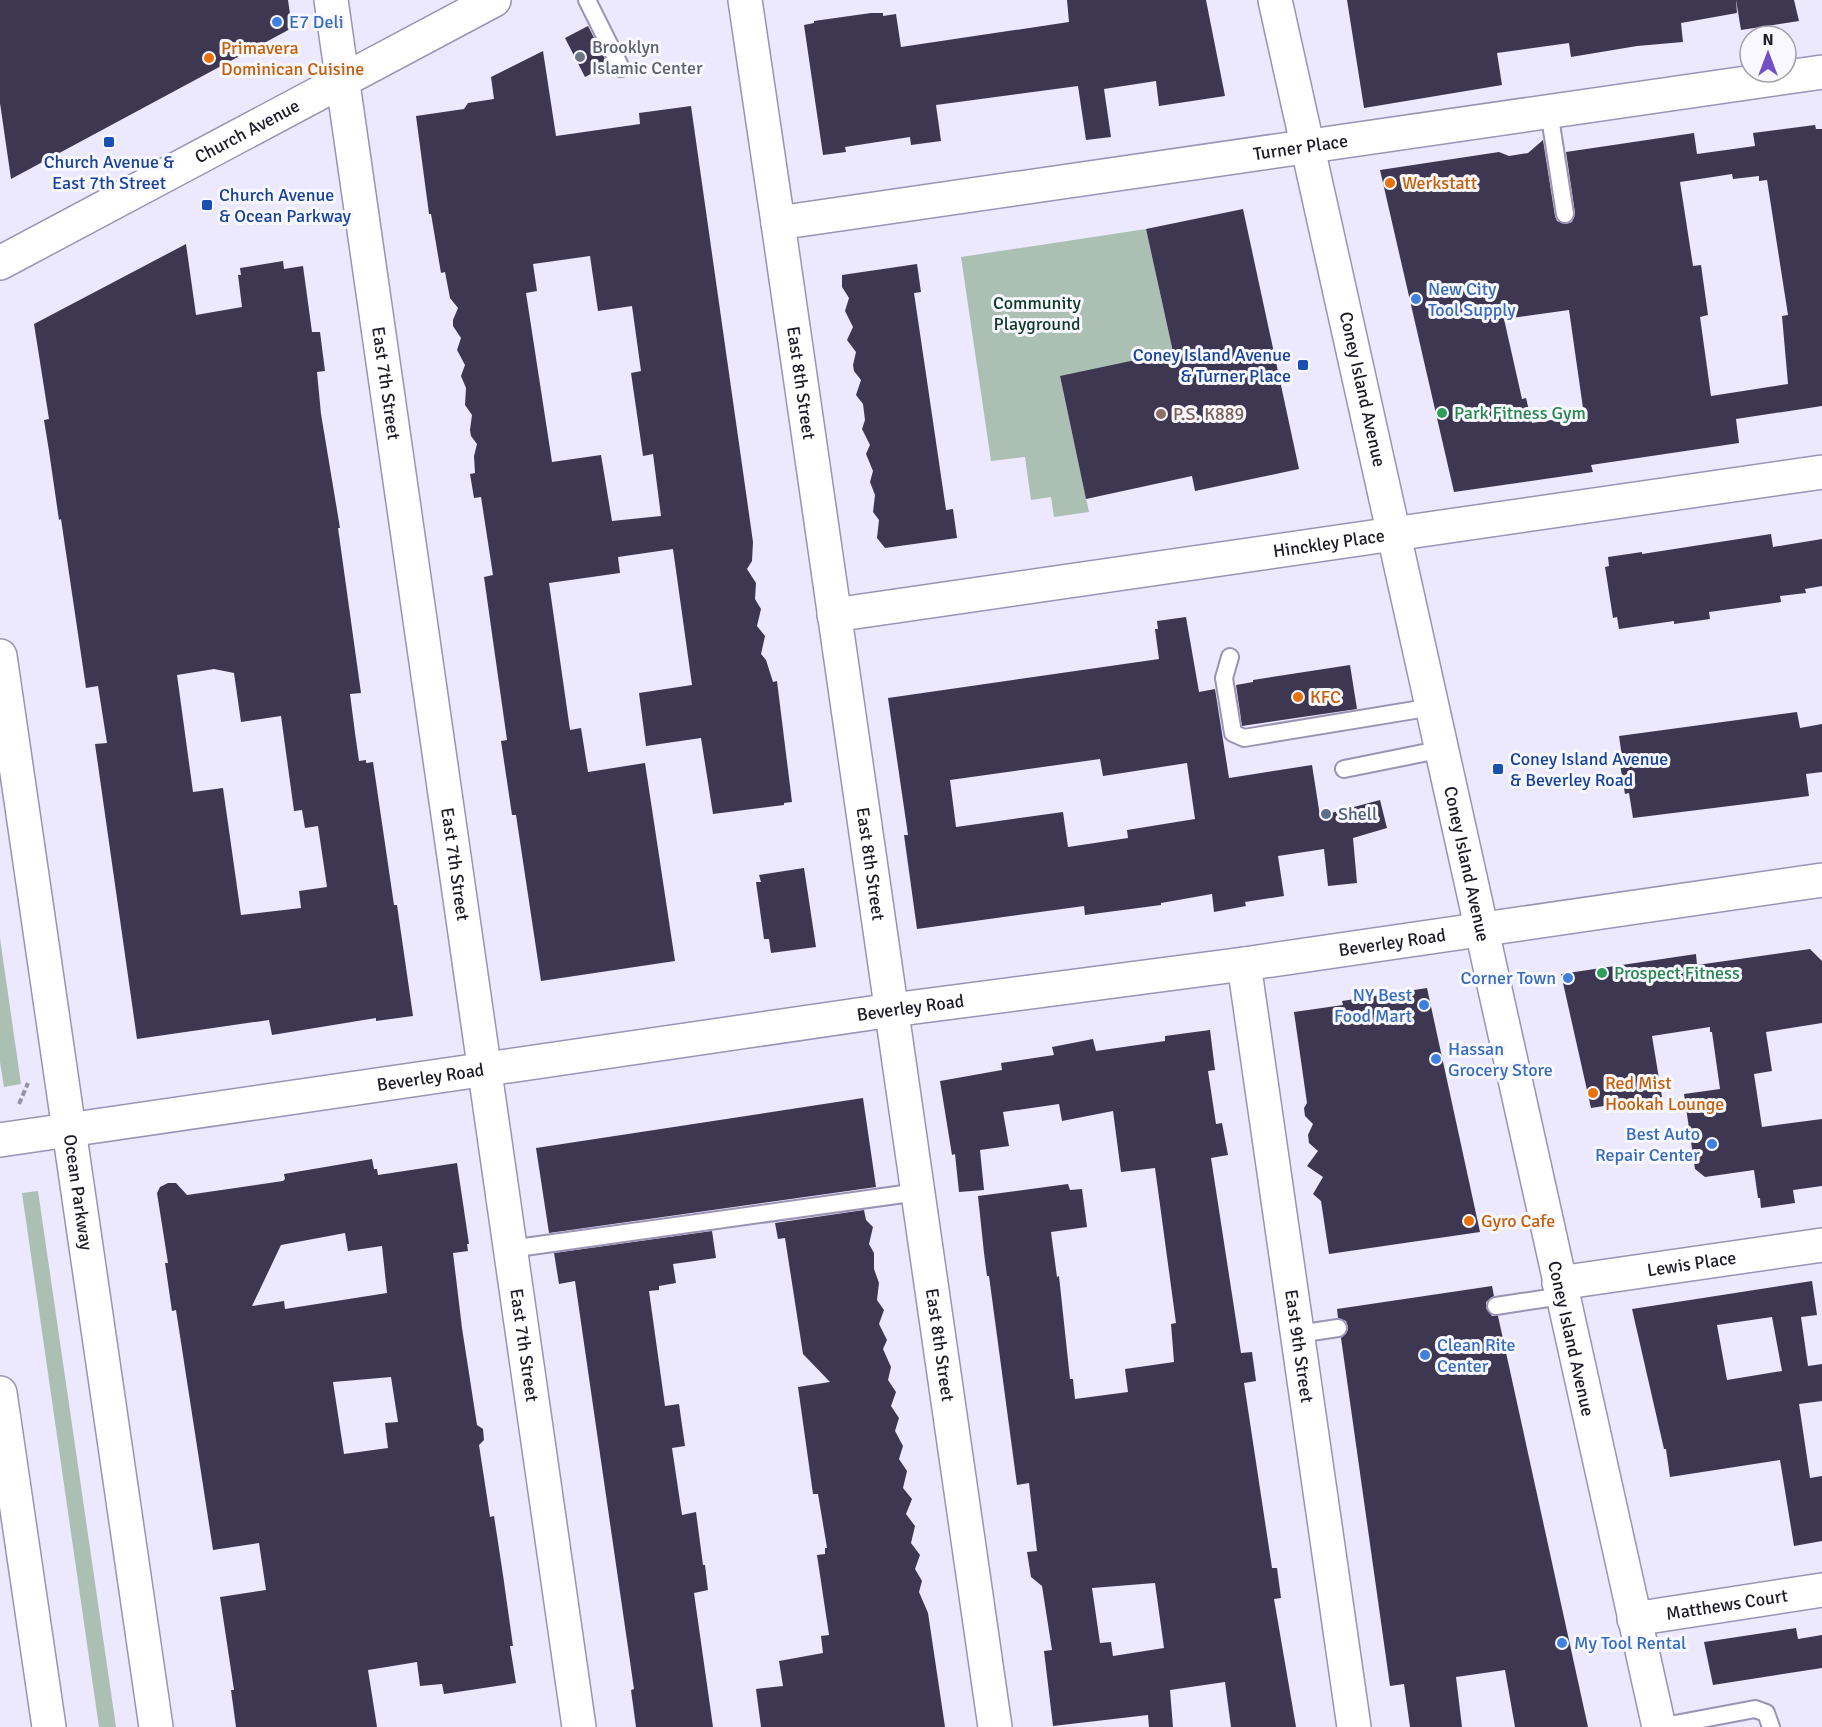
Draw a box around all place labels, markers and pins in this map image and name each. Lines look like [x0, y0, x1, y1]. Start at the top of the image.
place label: E7 Deli [289, 11, 344, 33]
marker: E7 Deli [270, 15, 284, 29]
place label: Brooklyn Islamic Center [592, 36, 703, 79]
place label: Primavera Dominican Cuisine [221, 37, 364, 80]
marker: Brooklyn Islamic Center [573, 50, 587, 64]
marker: Primavera Dominican Cuisine [202, 51, 216, 65]
marker: Church Avenue & East 7th Street [102, 135, 116, 149]
place label: Church Avenue & East 7th Street [44, 151, 174, 194]
place label: Werkstatt [1402, 172, 1477, 194]
marker: Werkstatt [1383, 176, 1397, 190]
place label: Church Avenue & Ocean Parkway [219, 184, 352, 227]
marker: Church Avenue & Ocean Parkway [200, 198, 214, 212]
place label: New City Tool Supply [1428, 278, 1516, 321]
marker: New City Tool Supply [1409, 292, 1423, 306]
place label: Coney Island Avenue & Turner Place [1133, 344, 1291, 387]
marker: Coney Island Avenue & Turner Place [1296, 358, 1310, 372]
place label: Park Fitness Gym [1454, 402, 1586, 424]
place label: P.S. K889 [1173, 403, 1244, 425]
marker: Park Fitness Gym [1435, 406, 1449, 420]
marker: P.S. K889 [1154, 407, 1168, 421]
place label: KFC [1310, 686, 1341, 708]
marker: KFC [1291, 690, 1305, 704]
place label: Coney Island Avenue & Beverley Road [1510, 748, 1668, 791]
marker: Coney Island Avenue & Beverley Road [1491, 762, 1505, 776]
place label: Shell [1338, 803, 1377, 825]
marker: Shell [1319, 807, 1333, 821]
place label: Prospect Fitness [1614, 962, 1740, 984]
marker: Prospect Fitness [1595, 966, 1609, 980]
place label: Corner Town [1461, 967, 1556, 989]
marker: Corner Town [1561, 971, 1575, 985]
place label: NY Best Food Mart [1334, 984, 1412, 1027]
marker: NY Best Food Mart [1417, 998, 1431, 1012]
place label: Hassan Grocery Store [1448, 1038, 1553, 1081]
marker: Hassan Grocery Store [1429, 1052, 1443, 1066]
place label: Red Mist Hookah Lounge [1605, 1072, 1724, 1115]
marker: Red Mist Hookah Lounge [1586, 1086, 1600, 1100]
place label: Best Auto Repair Center [1595, 1123, 1700, 1166]
marker: Best Auto Repair Center [1705, 1137, 1719, 1151]
place label: Gyro Cafe [1481, 1210, 1555, 1232]
marker: Gyro Cafe [1462, 1214, 1476, 1228]
place label: Clean Rite Center [1437, 1334, 1516, 1377]
marker: Clean Rite Center [1418, 1348, 1432, 1362]
place label: My Tool Rental [1574, 1632, 1686, 1654]
marker: My Tool Rental [1555, 1636, 1569, 1650]

